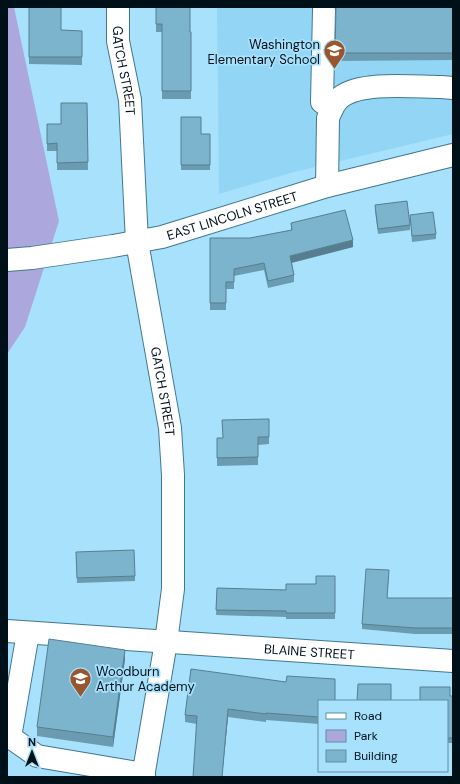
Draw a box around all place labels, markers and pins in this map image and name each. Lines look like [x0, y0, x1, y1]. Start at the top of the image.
place label: Washington Elementary School [208, 36, 320, 68]
school or university icon: Washington Elementary School [322, 38, 348, 71]
place label: Woodburn Arthur Academy [96, 663, 195, 695]
school or university icon: Woodburn Arthur Academy [68, 665, 94, 698]

